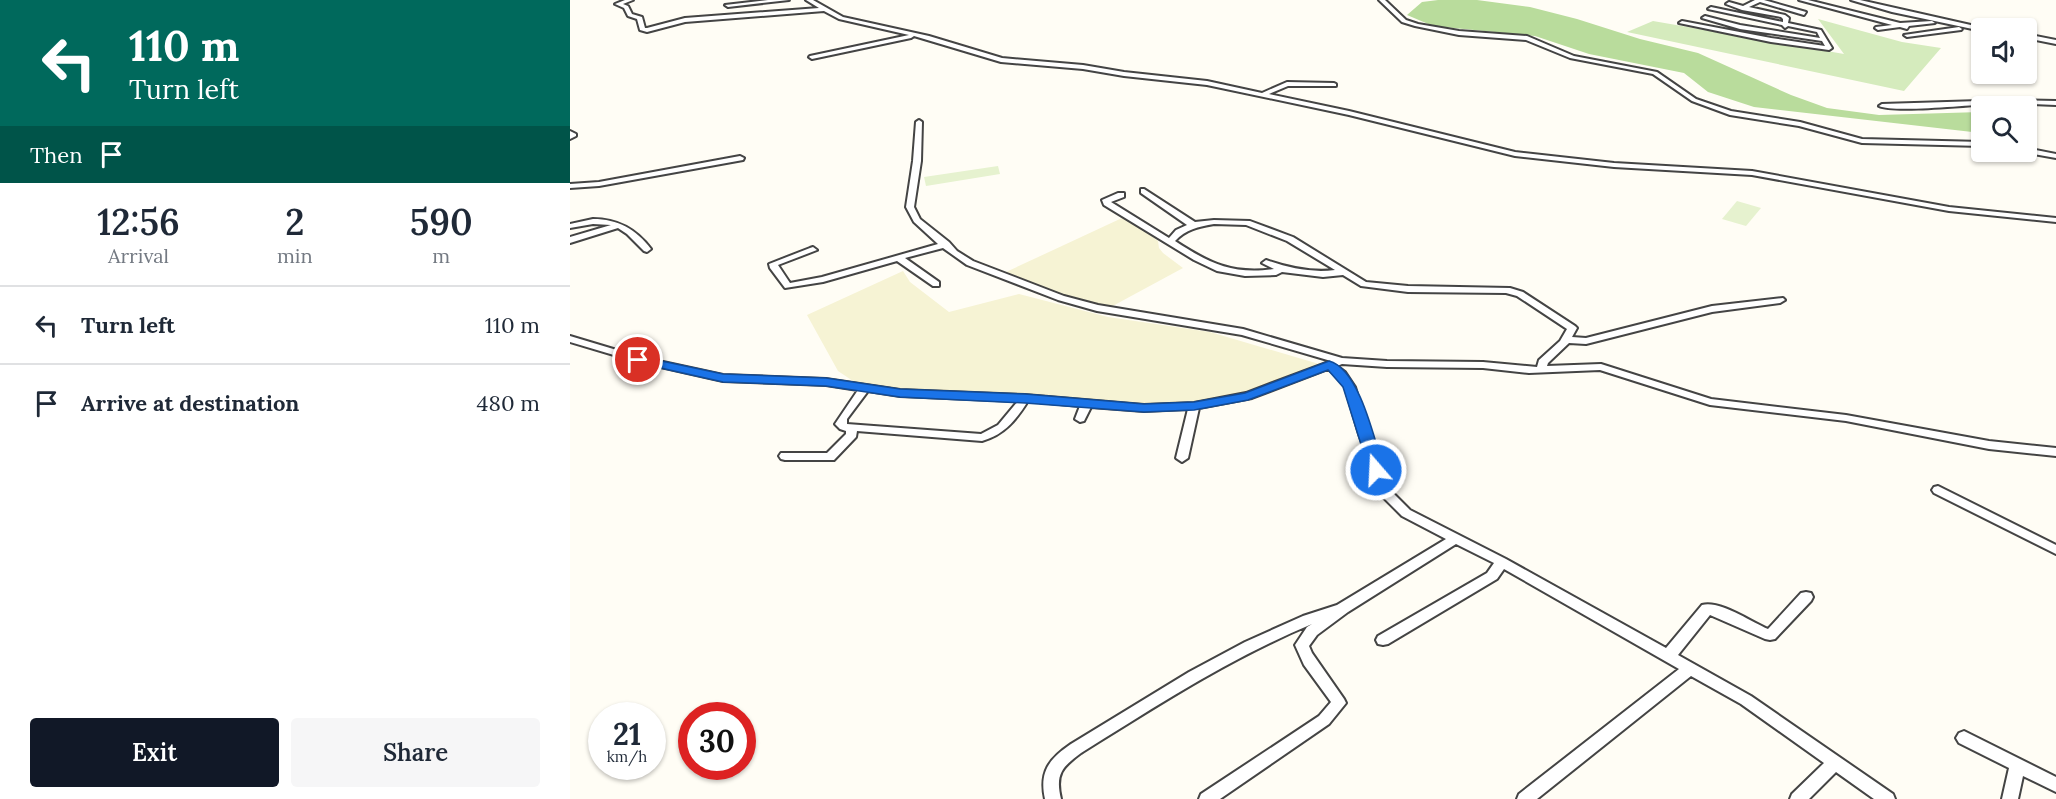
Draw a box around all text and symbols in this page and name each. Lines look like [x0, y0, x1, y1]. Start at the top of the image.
map controls [1971, 18, 2037, 162]
button: sound [1971, 18, 2037, 84]
text: 110 m [129, 19, 240, 73]
icon: left [30, 24, 108, 102]
text: Turn left [129, 72, 239, 106]
button: search [1971, 96, 2037, 162]
icon: arrive [95, 138, 128, 171]
text: Then [30, 141, 83, 169]
text: 12:56 [97, 199, 180, 245]
text: 2 [285, 199, 304, 245]
text: 590 [410, 199, 473, 245]
text: Arrival [108, 243, 169, 268]
text: min [277, 243, 313, 268]
text: m [432, 243, 450, 268]
icon: left [30, 309, 63, 342]
text: Turn left [81, 311, 175, 339]
text: 110 m [485, 311, 540, 339]
pin [612, 334, 663, 385]
icon: arrive [621, 343, 654, 376]
icon: arrive [30, 387, 63, 420]
text: Arrive at destination [81, 389, 299, 417]
text: 480 m [477, 389, 540, 417]
position arrow [1344, 438, 1408, 502]
speed limit sign: 30 [678, 702, 756, 780]
text: 21 [613, 715, 641, 753]
button: Exit [30, 718, 279, 787]
button: Share [291, 718, 540, 787]
text: km/h [607, 747, 647, 766]

